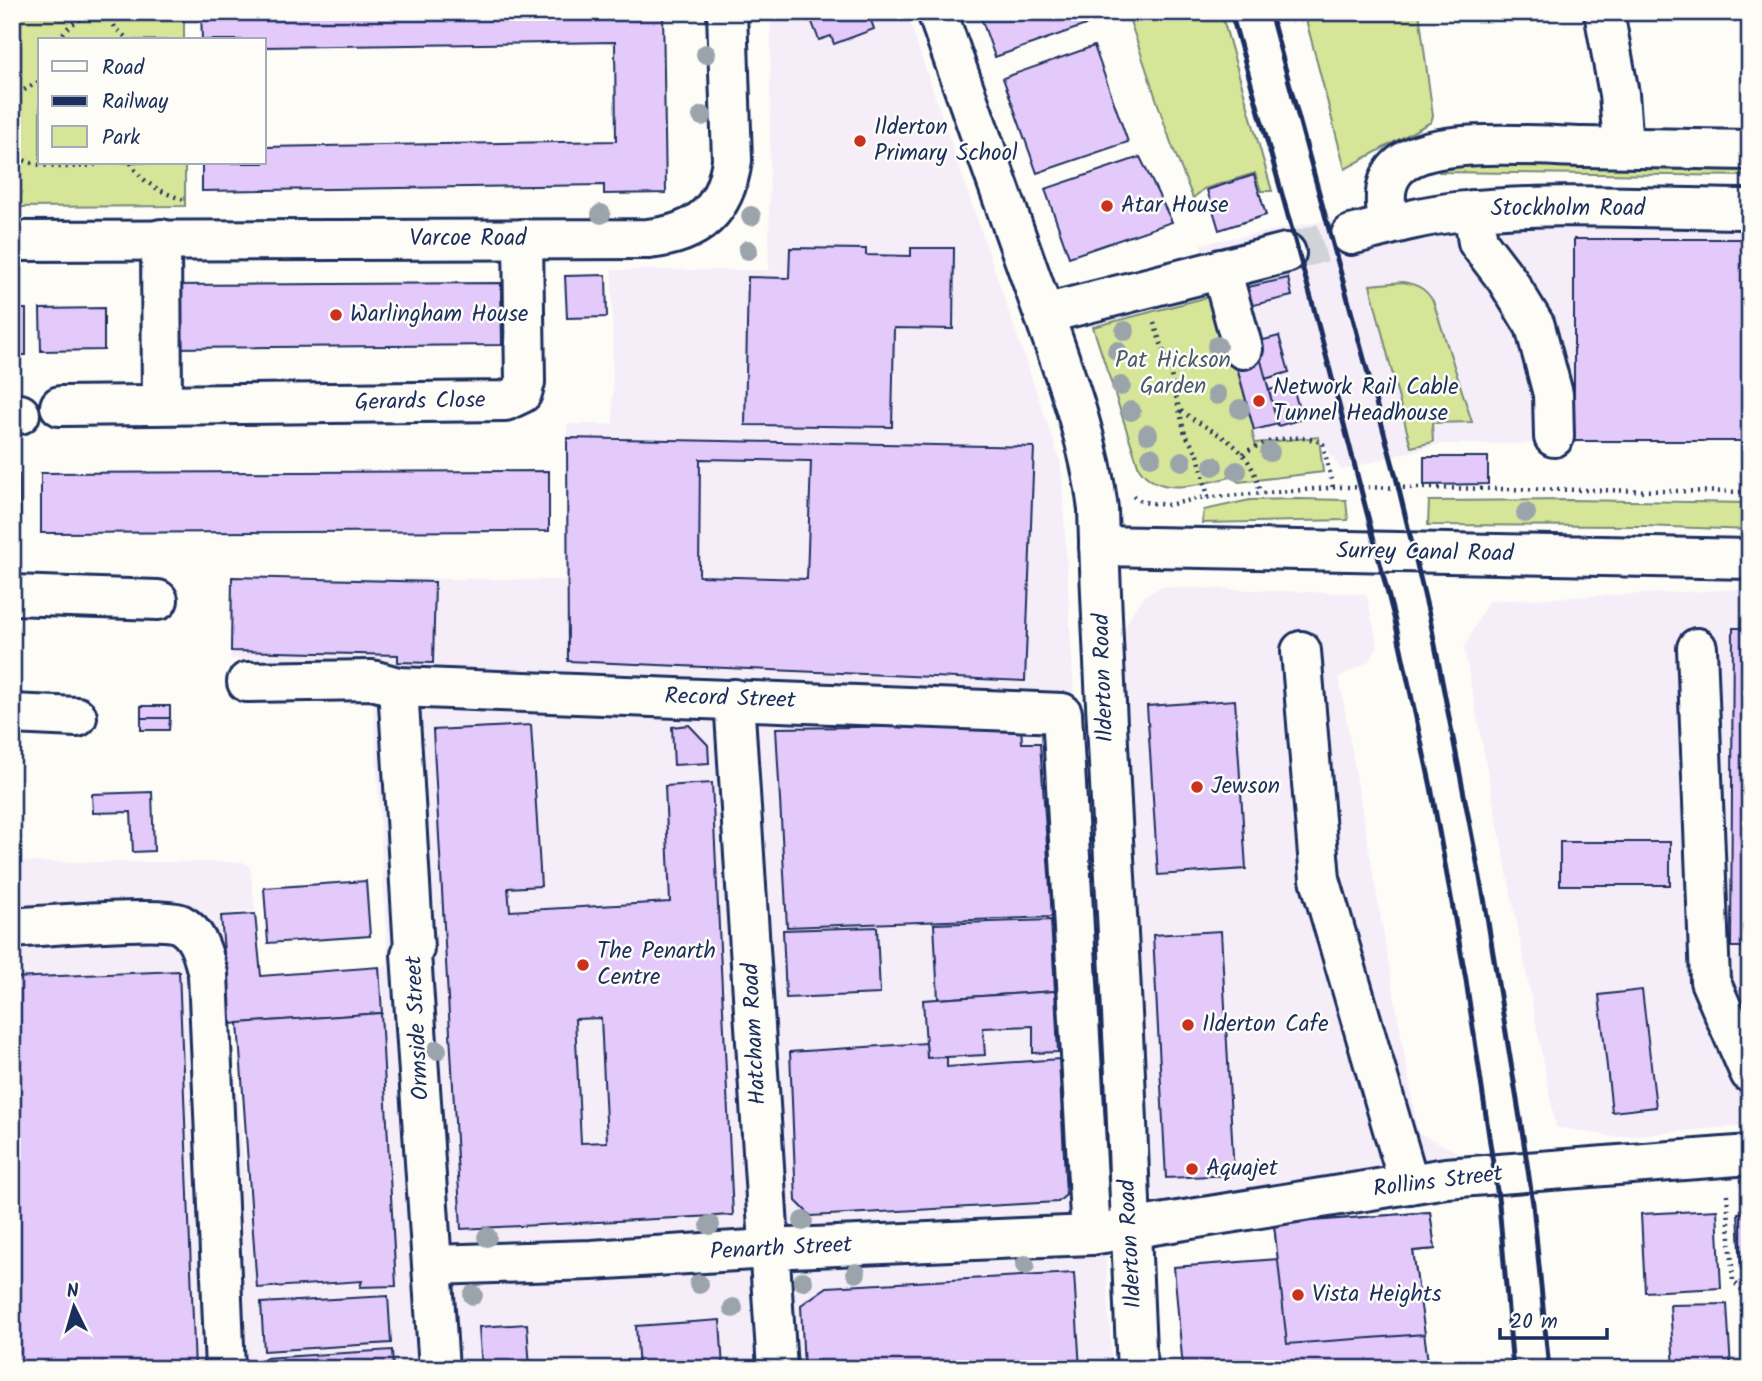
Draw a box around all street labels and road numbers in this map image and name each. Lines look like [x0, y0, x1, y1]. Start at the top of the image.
street label: Stockholm Road [1491, 191, 1646, 227]
street label: Varcoe Road [410, 221, 527, 257]
street label: Gerards Close [354, 383, 486, 421]
street label: Surrey Canal Road [1336, 533, 1515, 573]
street label: Ilderton Road [1084, 612, 1124, 743]
street label: Record Street [664, 679, 797, 719]
street label: Ormside Street [396, 954, 440, 1101]
street label: Hatcham Road [733, 962, 777, 1106]
street label: Rollins Street [1371, 1156, 1506, 1208]
street label: Ilderton Road [1110, 1178, 1152, 1309]
street label: Penarth Street [709, 1227, 854, 1271]

